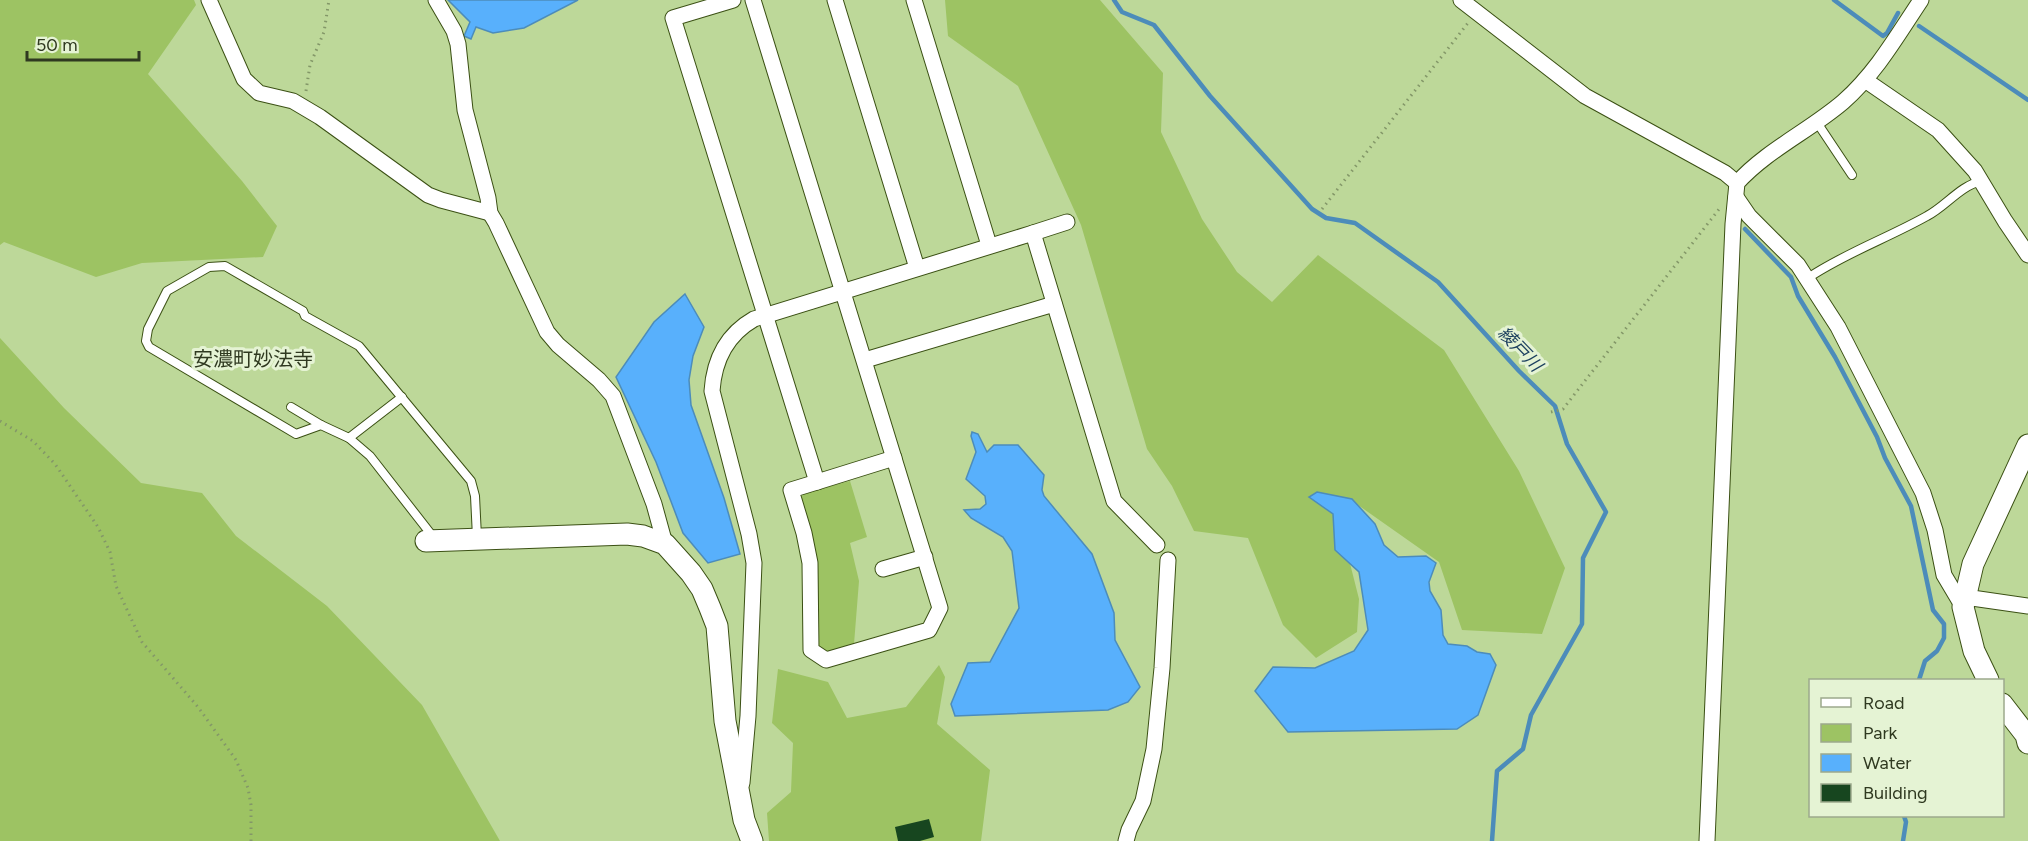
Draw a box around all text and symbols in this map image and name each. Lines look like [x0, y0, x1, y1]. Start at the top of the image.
scale bar [27, 24, 140, 62]
text: 50 m [36, 34, 78, 56]
water label: 綾戸川 [1493, 322, 1548, 378]
district label: 安濃町妙法寺 [193, 347, 313, 371]
legend [1809, 679, 2004, 817]
text: Road [1863, 692, 1904, 714]
text: Park [1863, 722, 1898, 744]
text: Water [1863, 752, 1911, 774]
text: Building [1863, 782, 1928, 804]

